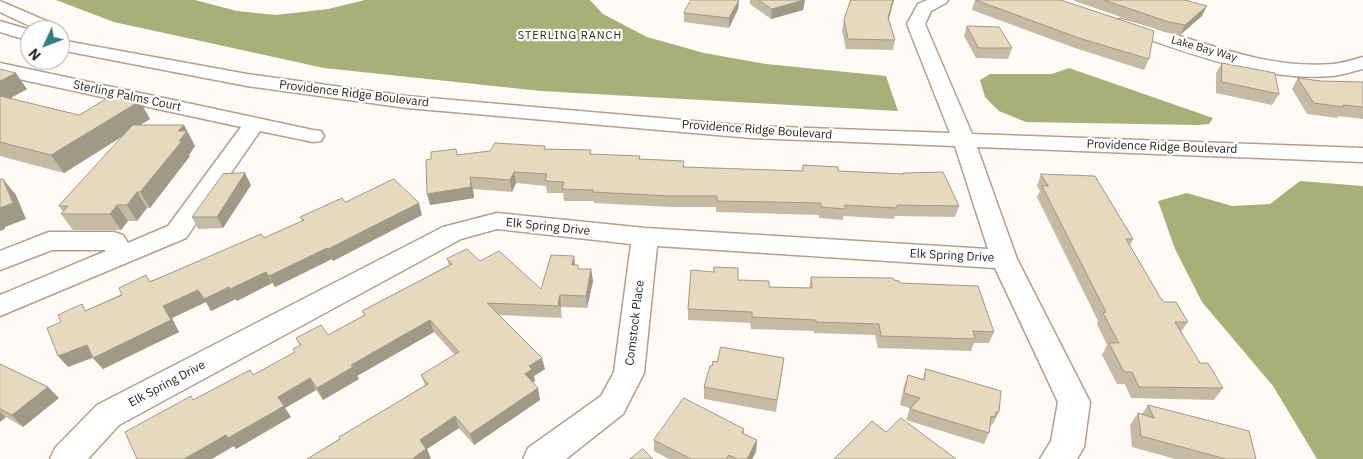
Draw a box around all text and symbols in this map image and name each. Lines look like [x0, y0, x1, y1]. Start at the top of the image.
north arrow [20, 20, 70, 70]
district label: STERLING RANCH [516, 29, 624, 43]
street label: Lake Bay Way [1170, 33, 1238, 65]
text: N [25, 45, 45, 64]
street label: Sterling Palms Court [72, 78, 182, 114]
street label: Providence Ridge Boulevard [278, 78, 430, 110]
street label: Providence Ridge Boulevard [681, 118, 833, 142]
street label: Providence Ridge Boulevard [1086, 137, 1238, 157]
street label: Elk Spring Drive [505, 215, 591, 239]
street label: Elk Spring Drive [909, 247, 995, 265]
street label: Comstock Place [623, 279, 647, 367]
street label: Elk Spring Drive [126, 358, 208, 410]

